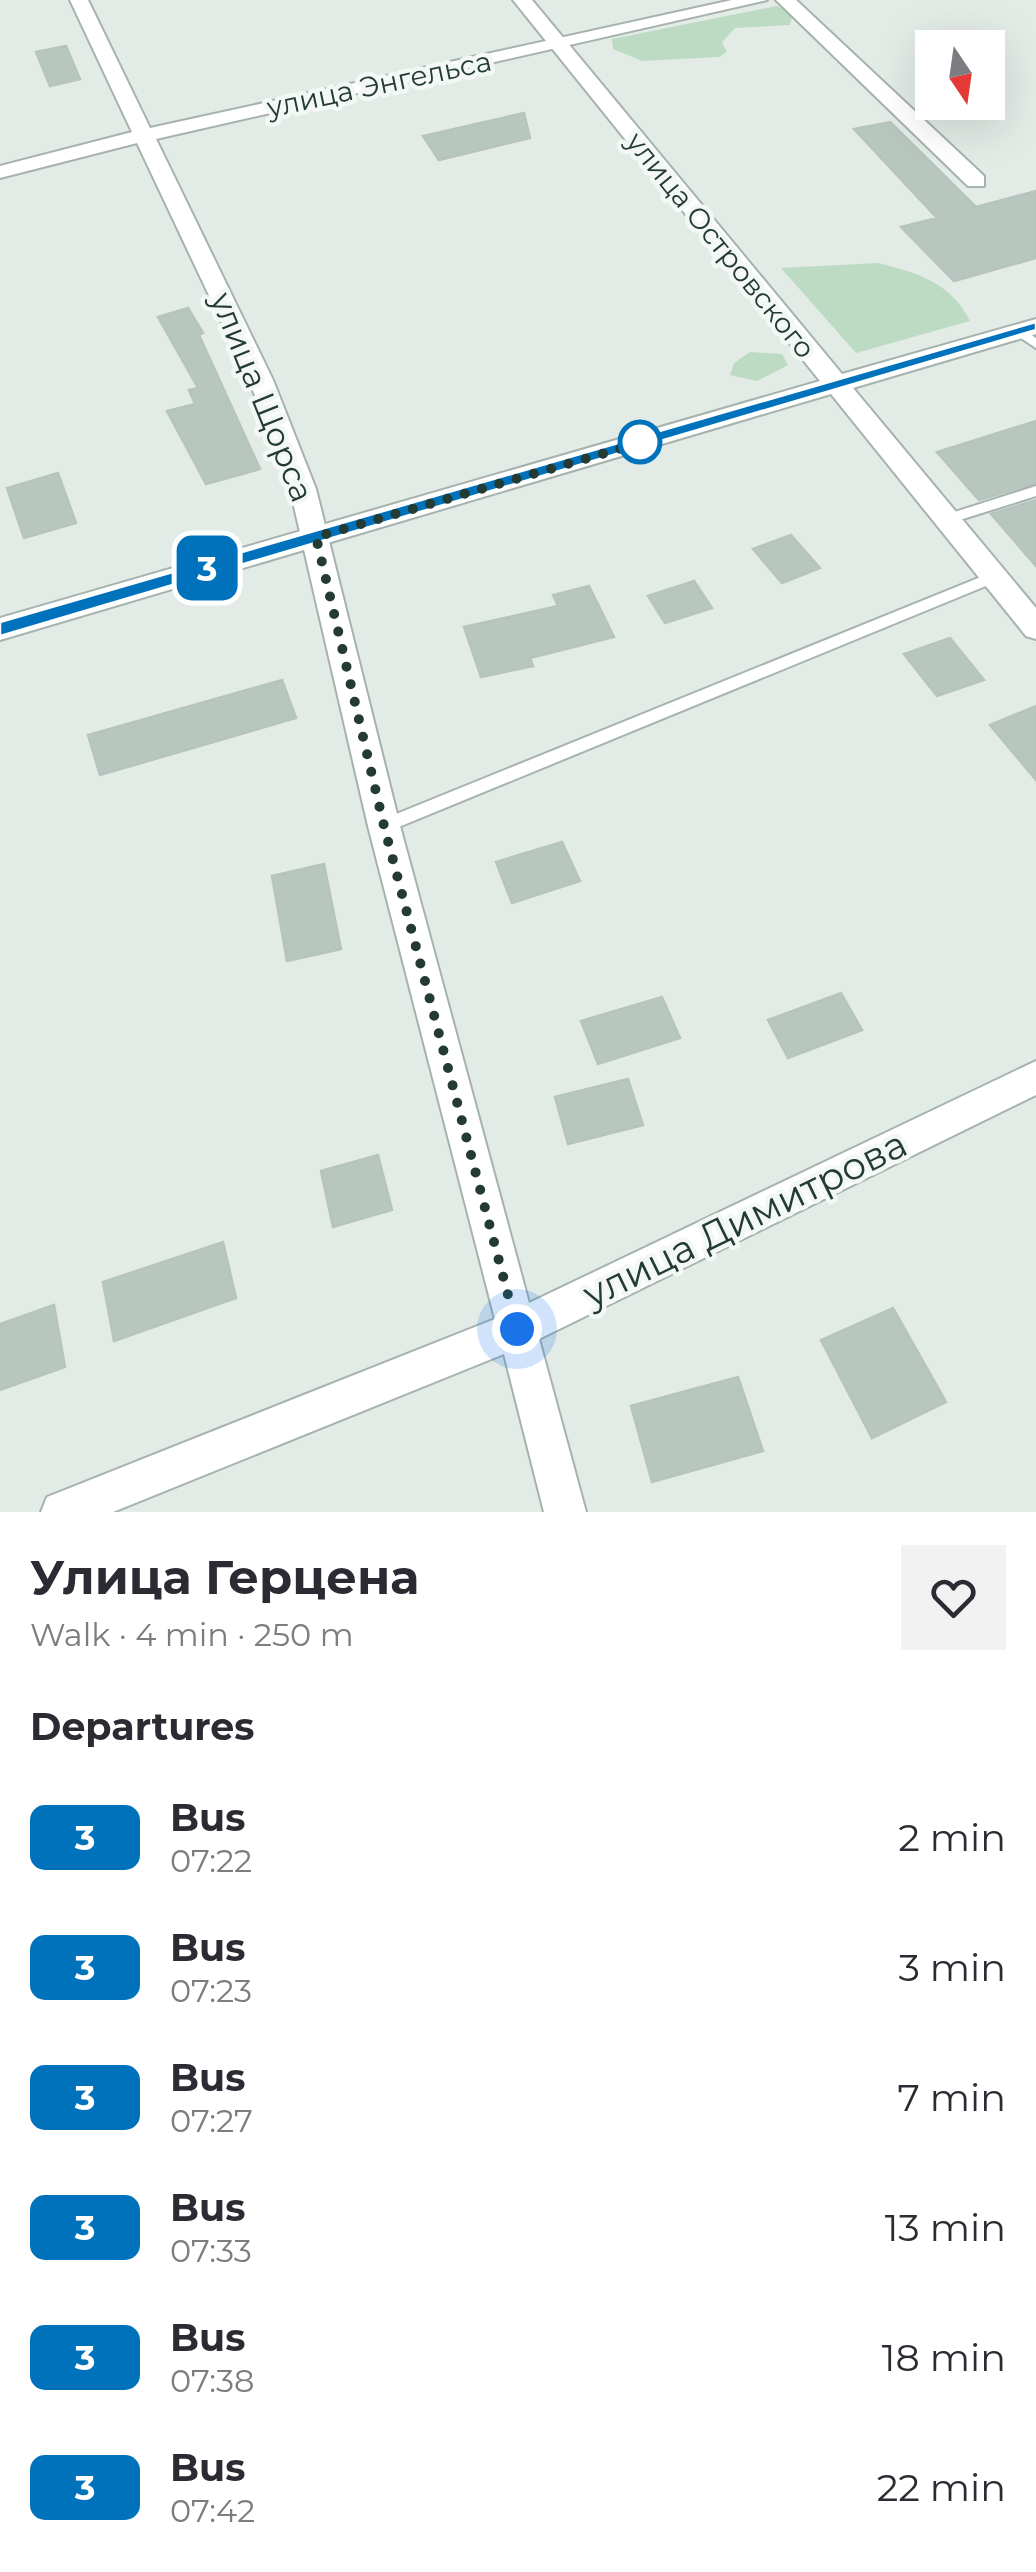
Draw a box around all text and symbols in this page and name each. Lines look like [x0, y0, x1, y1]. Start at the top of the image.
north arrow [915, 30, 1005, 120]
map controls [915, 30, 1005, 120]
street label: улица Энгельса [263, 44, 494, 125]
street label: улица Островского [619, 124, 823, 365]
street label: улица Щорса [202, 285, 322, 507]
unlabelled marker [619, 421, 661, 463]
line badge: 3 [174, 536, 240, 600]
text: 3 [197, 547, 217, 590]
street label: улица Димитрова [574, 1120, 914, 1318]
your location [492, 1304, 542, 1354]
button: heart [901, 1545, 1006, 1650]
text: Улица Герцена [30, 1548, 419, 1606]
text: Walk · 4 min · 250 m [30, 1615, 354, 1654]
text: Departures [30, 1703, 254, 1750]
text: Bus [170, 1794, 245, 1841]
text: 2 min [898, 1814, 1006, 1861]
text: 3 [75, 1816, 95, 1859]
text: 07:22 [170, 1841, 252, 1880]
text: Bus [170, 1924, 245, 1971]
text: 3 min [898, 1944, 1006, 1991]
text: 3 [75, 1946, 95, 1989]
text: 07:23 [170, 1971, 252, 2010]
text: Bus [170, 2054, 245, 2101]
text: 7 min [897, 2074, 1006, 2121]
text: 3 [75, 2076, 95, 2119]
text: 07:27 [170, 2101, 253, 2140]
text: Bus [170, 2184, 245, 2231]
text: 13 min [885, 2204, 1006, 2251]
text: 3 [75, 2206, 95, 2249]
text: 07:33 [170, 2231, 252, 2270]
text: Bus [170, 2314, 245, 2361]
text: 18 min [882, 2334, 1006, 2381]
text: 3 [75, 2336, 95, 2379]
text: 07:38 [170, 2361, 254, 2400]
text: Bus [170, 2444, 245, 2491]
text: 22 min [877, 2464, 1006, 2511]
text: 3 [75, 2466, 95, 2509]
text: 07:42 [170, 2491, 255, 2530]

